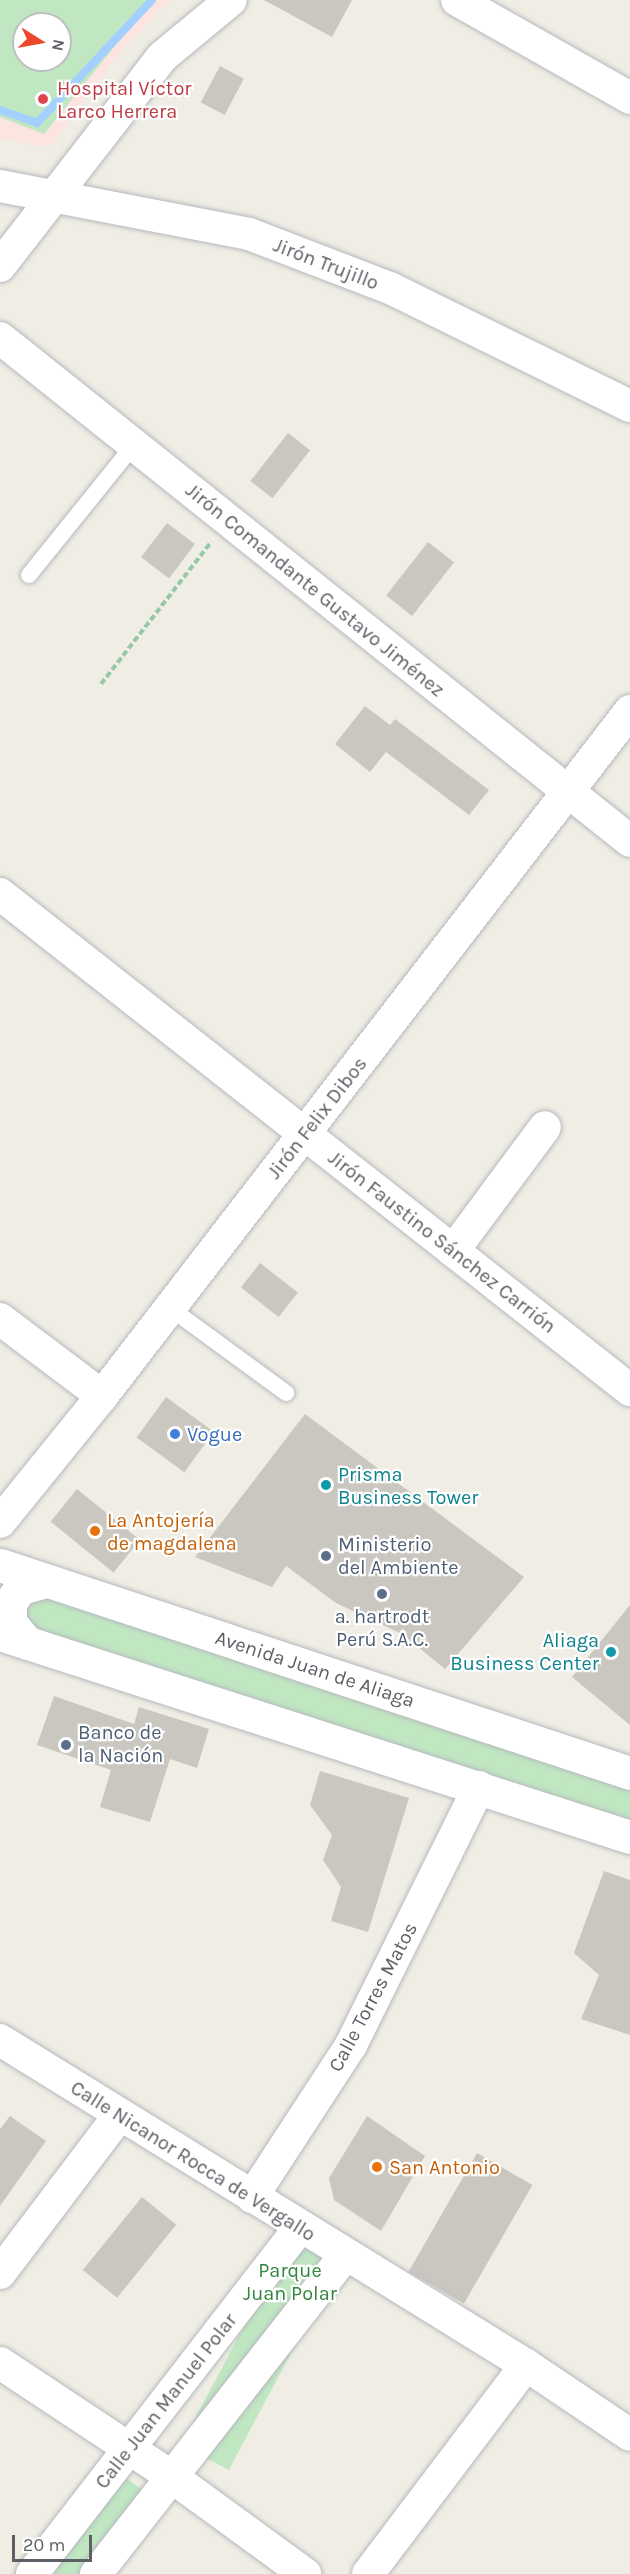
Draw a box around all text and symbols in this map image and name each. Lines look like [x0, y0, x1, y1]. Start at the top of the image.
north arrow [12, 12, 72, 72]
text: N [48, 38, 69, 53]
place label: Hospital Víctor Larco Herrera [57, 76, 192, 123]
marker: Hospital Víctor Larco Herrera [34, 90, 52, 108]
street label: Jirón Trujillo [270, 233, 382, 295]
street label: Jirón Comandante Gustavo Jiménez [181, 478, 449, 702]
street label: Jirón Felix Dibos [262, 1052, 372, 1184]
street label: Jirón Faustino Sánchez Carrión [323, 1146, 561, 1338]
place label: Vogue [187, 1422, 242, 1446]
marker: Vogue [168, 1427, 182, 1441]
place label: Prisma Business Tower [338, 1462, 478, 1509]
marker: Prisma Business Tower [319, 1478, 333, 1492]
place label: La Antojería de magdalena [107, 1508, 237, 1555]
marker: La Antojería de magdalena [88, 1524, 102, 1538]
place label: Ministerio del Ambiente [338, 1532, 459, 1579]
marker: Ministerio del Ambiente [319, 1549, 333, 1563]
marker: a. hartrodt Perú S.A.C. [375, 1587, 389, 1601]
place label: a. hartrodt Perú S.A.C. [335, 1604, 429, 1651]
street label: Avenida Juan de Aliaga [212, 1625, 418, 1713]
place label: Aliaga Business Center [450, 1628, 599, 1675]
marker: Aliaga Business Center [604, 1645, 618, 1659]
place label: Banco de la Nación [78, 1721, 163, 1768]
marker: Banco de la Nación [59, 1738, 73, 1752]
street label: Calle Torres Matos [323, 1918, 423, 2076]
street label: Calle Nicanor Rocca de Vergallo [66, 2076, 320, 2246]
place label: San Antonio [389, 2155, 500, 2179]
marker: San Antonio [370, 2160, 384, 2174]
park label: Parque Juan Polar [243, 2259, 337, 2306]
street label: Calle Juan Manuel Polar [90, 2308, 242, 2494]
scale bar [15, 2523, 94, 2561]
text: 20 m [23, 2534, 65, 2556]

